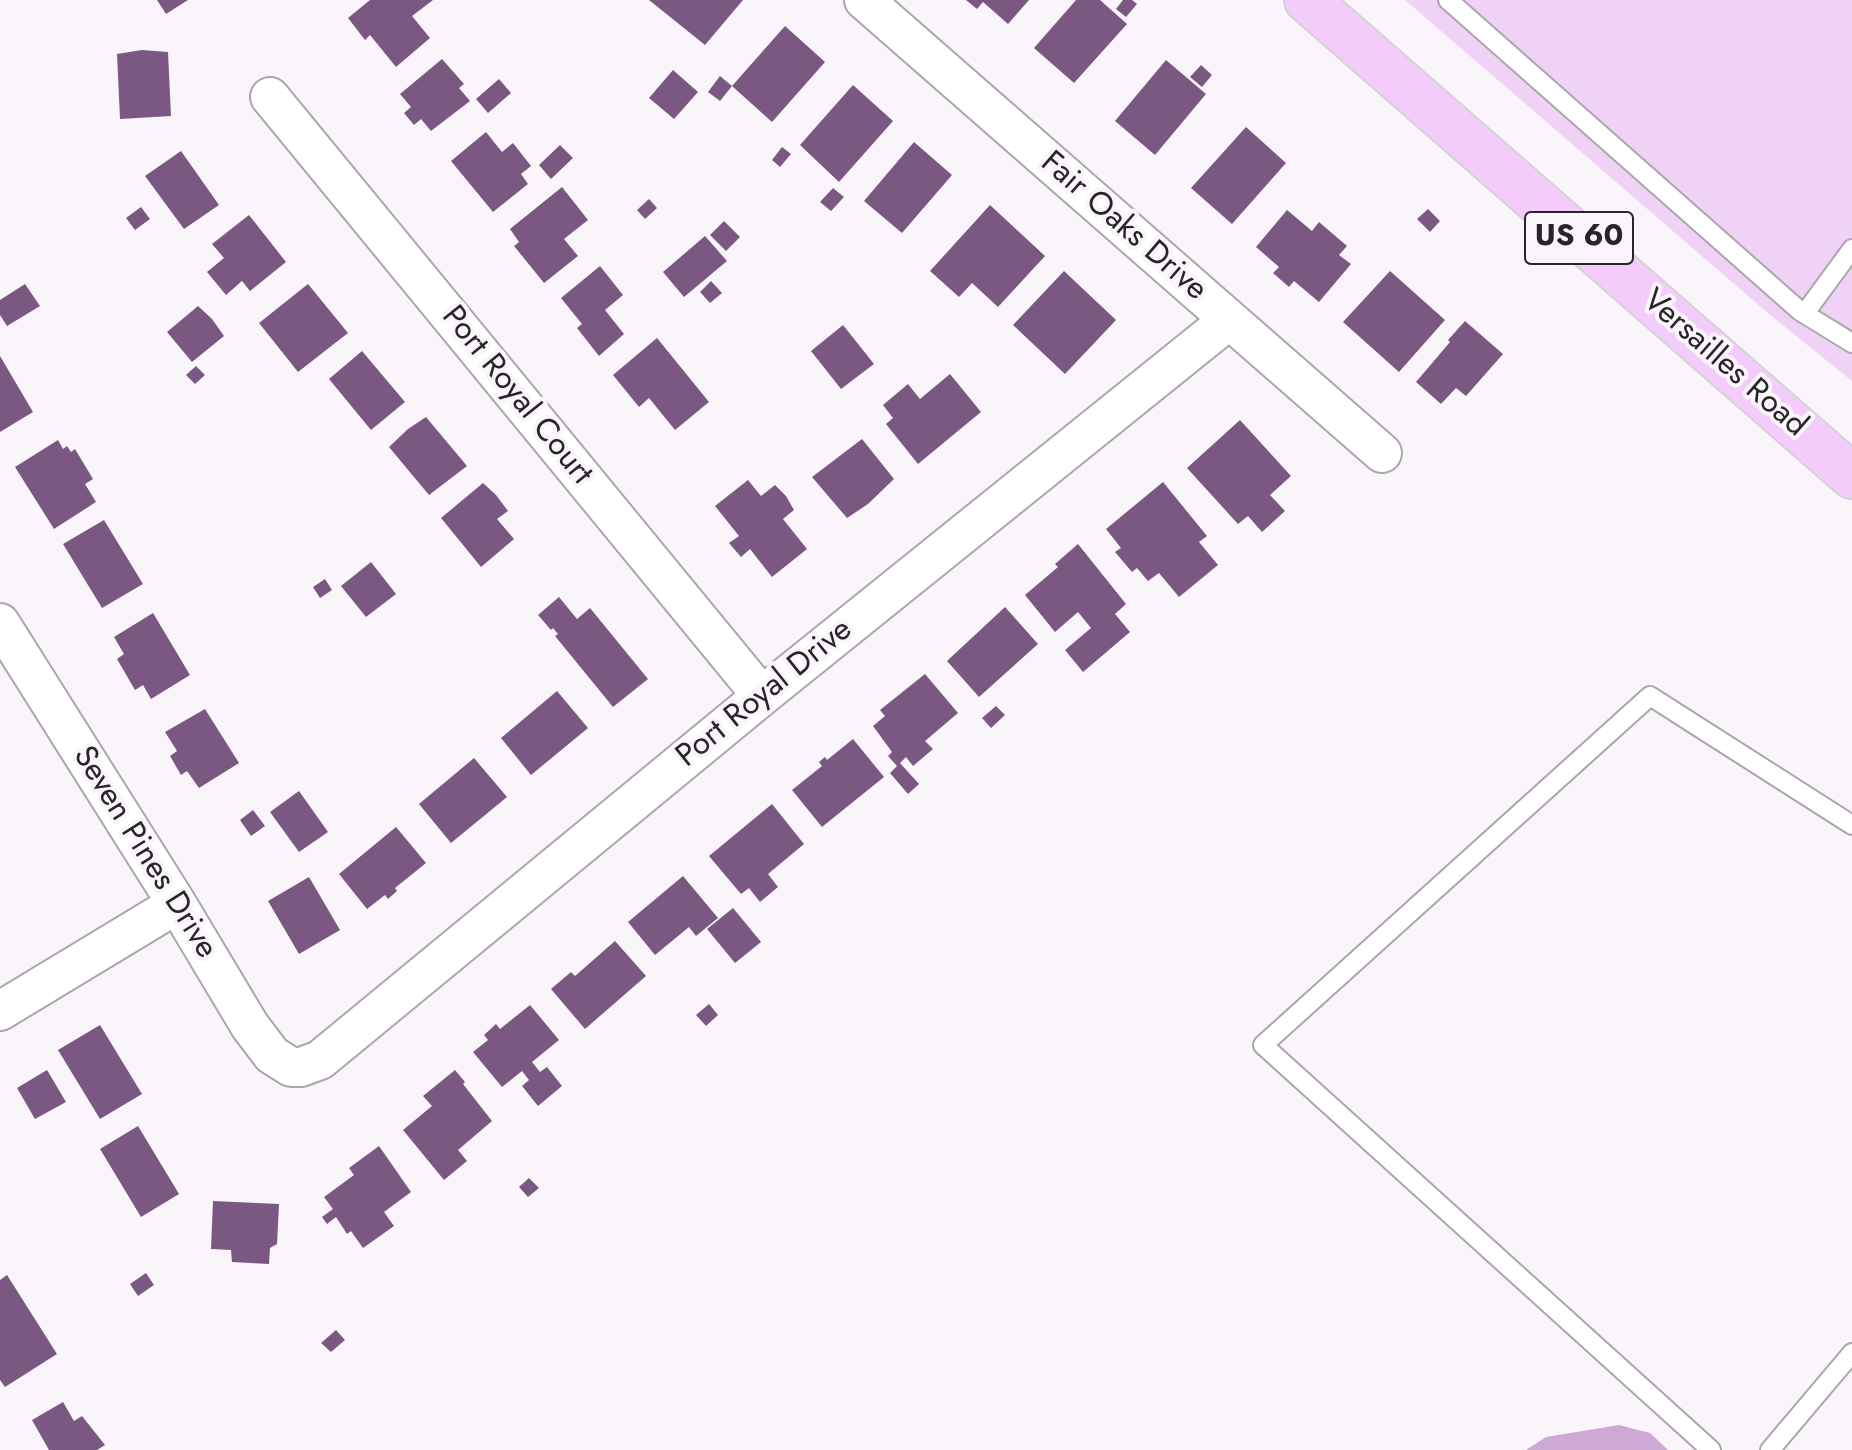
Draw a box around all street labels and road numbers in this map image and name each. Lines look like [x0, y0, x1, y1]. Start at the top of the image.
street label: Fair Oaks Drive [1032, 144, 1214, 310]
road number: US 60 [1525, 212, 1633, 264]
street label: Versailles Road [1634, 282, 1814, 446]
street label: Port Royal Court [432, 299, 600, 493]
street label: Port Royal Drive [669, 611, 861, 777]
street label: Seven Pines Drive [63, 740, 225, 966]

